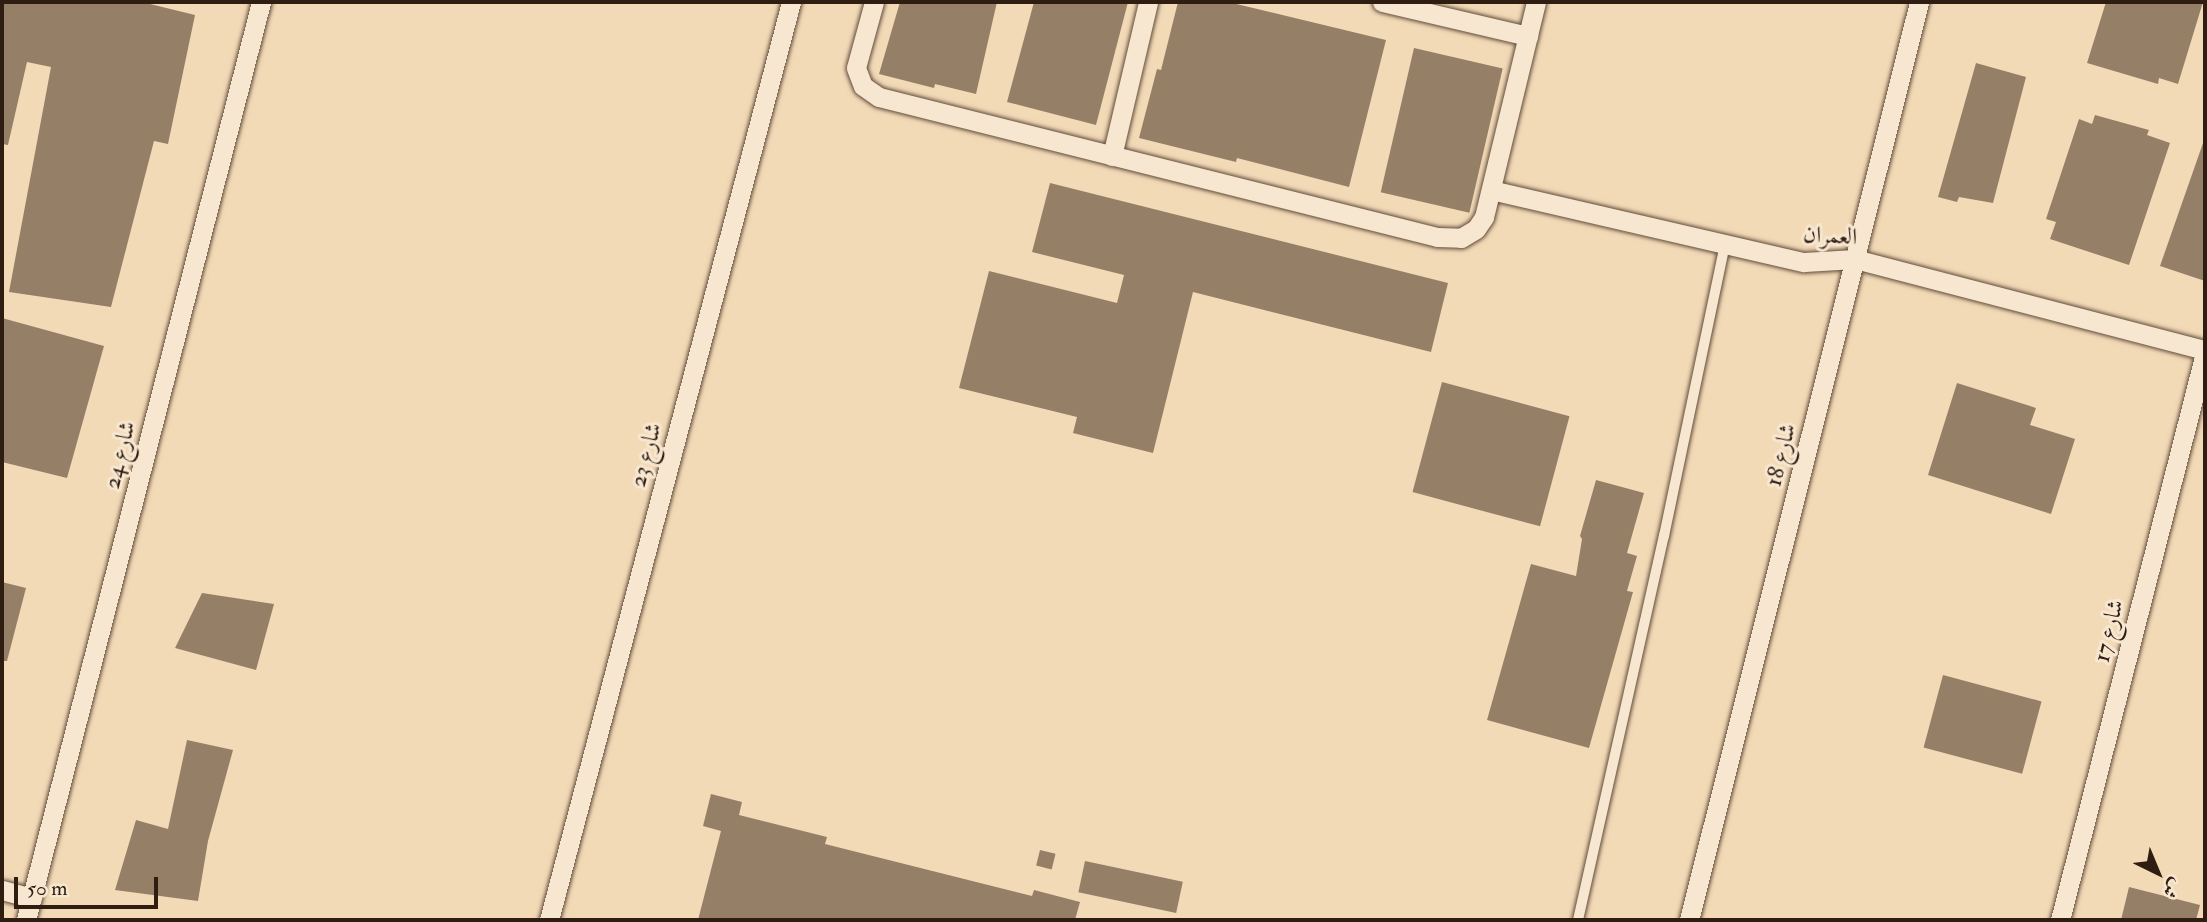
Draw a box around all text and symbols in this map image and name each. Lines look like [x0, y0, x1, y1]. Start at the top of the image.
street label: العمران [1802, 221, 1858, 251]
street label: شارع 24 [98, 418, 142, 492]
street label: شارع 23 [624, 420, 668, 490]
street label: شارع 18 [1760, 421, 1802, 489]
street label: شارع 17 [2088, 597, 2130, 665]
north arrow [2123, 838, 2193, 908]
scale bar [18, 862, 161, 906]
text: ش [2157, 873, 2187, 904]
text: 50 m [27, 875, 68, 902]

